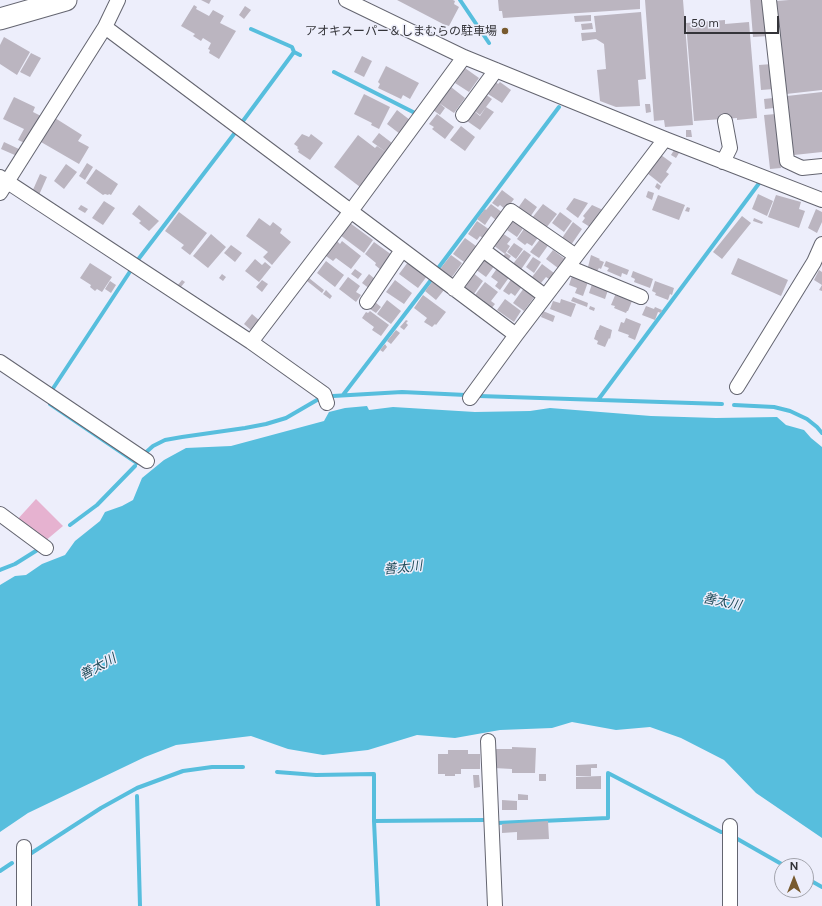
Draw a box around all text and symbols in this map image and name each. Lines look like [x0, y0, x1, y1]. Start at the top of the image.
scale bar [686, 8, 781, 34]
text: 50 m [691, 16, 719, 30]
place label: アオキスーパー＆しまむらの駐車場 [305, 24, 497, 38]
marker: アオキスーパー＆しまむらの駐車場 [500, 26, 510, 36]
water label: 善太川 [383, 558, 423, 578]
water label: 善太川 [701, 590, 743, 614]
water label: 善太川 [77, 651, 119, 683]
north arrow [774, 858, 814, 898]
text: N [790, 860, 798, 873]

